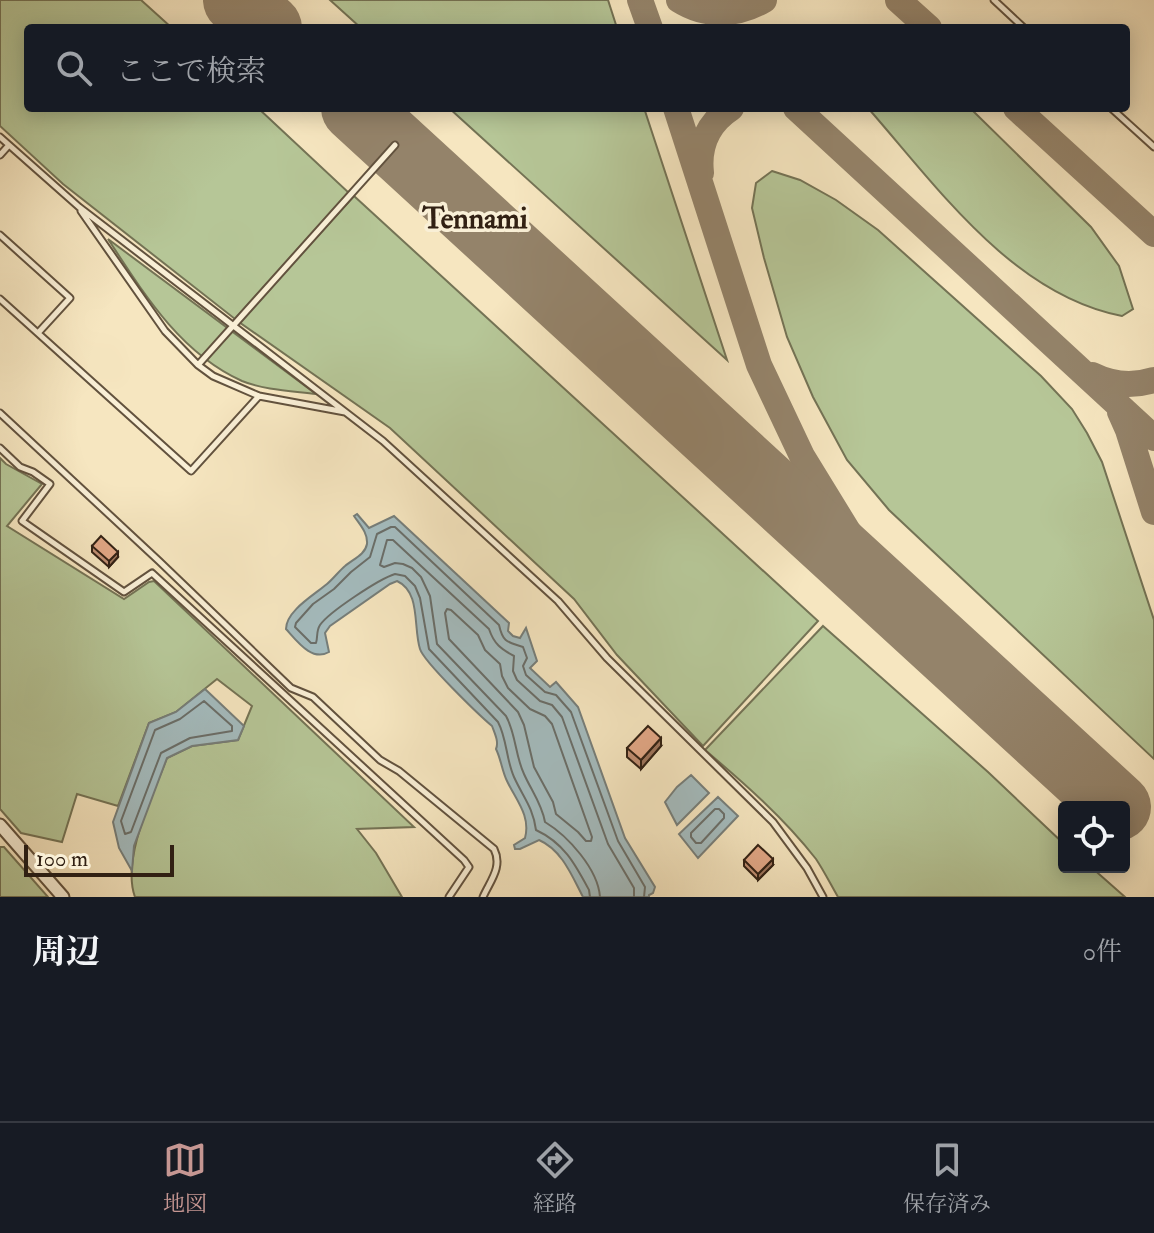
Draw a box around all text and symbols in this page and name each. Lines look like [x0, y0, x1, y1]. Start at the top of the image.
search box [24, 24, 1130, 112]
icon: search [52, 46, 96, 90]
text: ここで検索 [116, 53, 266, 90]
district label: Tennami [421, 200, 528, 237]
map controls [1058, 801, 1130, 873]
button: locate [1058, 801, 1130, 873]
scale bar [24, 841, 174, 877]
text: 100 m [36, 845, 88, 873]
text: 周辺 [32, 931, 100, 974]
text: 0件 [1083, 936, 1122, 968]
tab: 地図 [163, 1138, 207, 1218]
tab: 経路 [533, 1138, 577, 1218]
tab: 保存済み [903, 1138, 991, 1218]

